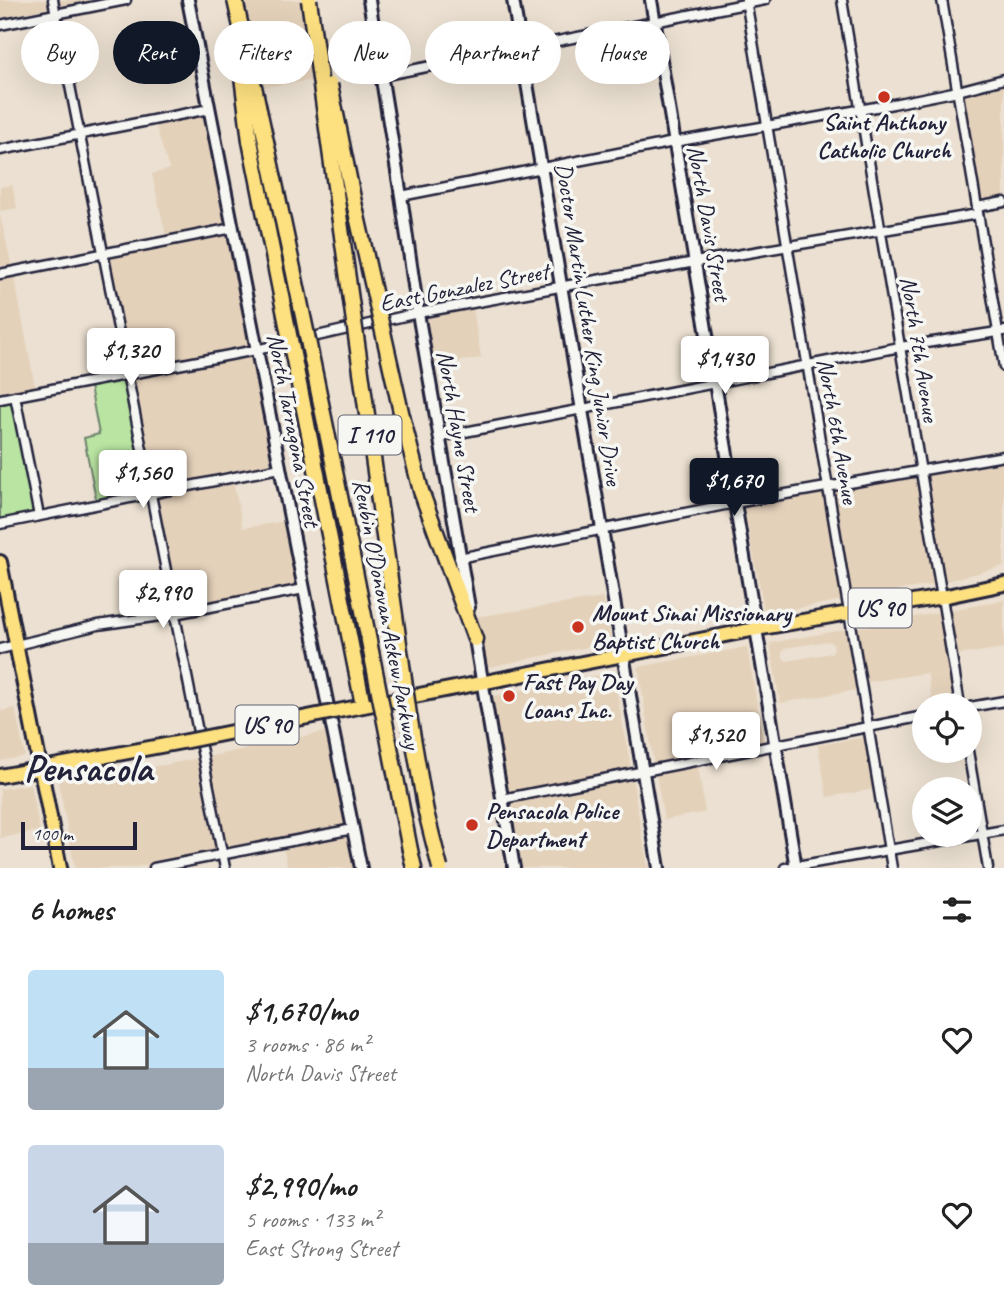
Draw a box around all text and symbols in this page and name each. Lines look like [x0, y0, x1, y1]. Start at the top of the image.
chip: Buy [21, 21, 99, 84]
chip: Rent [113, 21, 200, 84]
chip: Filters [214, 21, 314, 84]
chip: New [328, 21, 411, 84]
chip: Apartment [425, 21, 561, 84]
chip: House [575, 21, 670, 84]
marker: Saint Anthony Catholic Church [876, 89, 892, 105]
place label: Saint Anthony Catholic Church [817, 107, 952, 165]
street label: North Davis Street [681, 143, 738, 305]
street label: Doctor Martin Luther King Junior Drive [549, 161, 630, 489]
street label: East Gonzalez Street [377, 255, 554, 318]
street label: North 7th Avenue [894, 274, 947, 426]
pin: $1,320 [74, 328, 188, 388]
street label: North Tarragona Street [261, 331, 328, 531]
text: $1,320 [103, 336, 159, 365]
pin: $1,430 [668, 336, 782, 396]
text: $1,430 [697, 344, 753, 373]
street label: North Hayne Street [430, 348, 488, 516]
street label: North 6th Avenue [810, 356, 866, 508]
road number: I 110 [338, 416, 402, 454]
pin: $1,560 [86, 450, 200, 510]
text: $1,560 [115, 458, 171, 487]
pin: $1,670 [677, 458, 791, 518]
text: $1,670 [706, 466, 762, 495]
street label: Reubin O'Donovan Askew Parkway [346, 477, 428, 753]
pin: $2,990 [106, 570, 220, 630]
text: $2,990 [135, 578, 191, 607]
road number: US 90 [848, 588, 912, 628]
place label: Mount Sinai Missionary Baptist Church [592, 598, 793, 656]
marker: Mount Sinai Missionary Baptist Church [570, 619, 586, 635]
place label: Fast Pay Day Loans Inc. [523, 667, 635, 725]
marker: Fast Pay Day Loans Inc. [501, 688, 517, 704]
map controls [912, 693, 982, 847]
button: locate [912, 693, 982, 763]
road number: US 90 [236, 706, 298, 744]
pin: $1,520 [659, 712, 773, 772]
text: $1,520 [688, 720, 744, 749]
district label: Pensacola [24, 745, 155, 792]
button: layers [912, 777, 982, 847]
place label: Pensacola Police Department [486, 796, 620, 854]
marker: Pensacola Police Department [464, 817, 480, 833]
scale bar [21, 819, 136, 851]
text: 100 m [32, 822, 73, 846]
text: 6 homes [28, 891, 113, 929]
icon: filters [938, 891, 976, 929]
text: $1,670/mo [245, 992, 357, 1030]
icon: home [84, 998, 168, 1082]
icon: heart [938, 1021, 976, 1059]
text: 3 rooms · 86 m² [245, 1030, 369, 1059]
text: North Davis Street [245, 1059, 396, 1088]
text: $2,990/mo [245, 1167, 356, 1205]
icon: home [84, 1173, 168, 1257]
icon: heart [938, 1196, 976, 1234]
text: 5 rooms · 133 m² [245, 1205, 380, 1234]
text: East Strong Street [245, 1234, 398, 1263]

